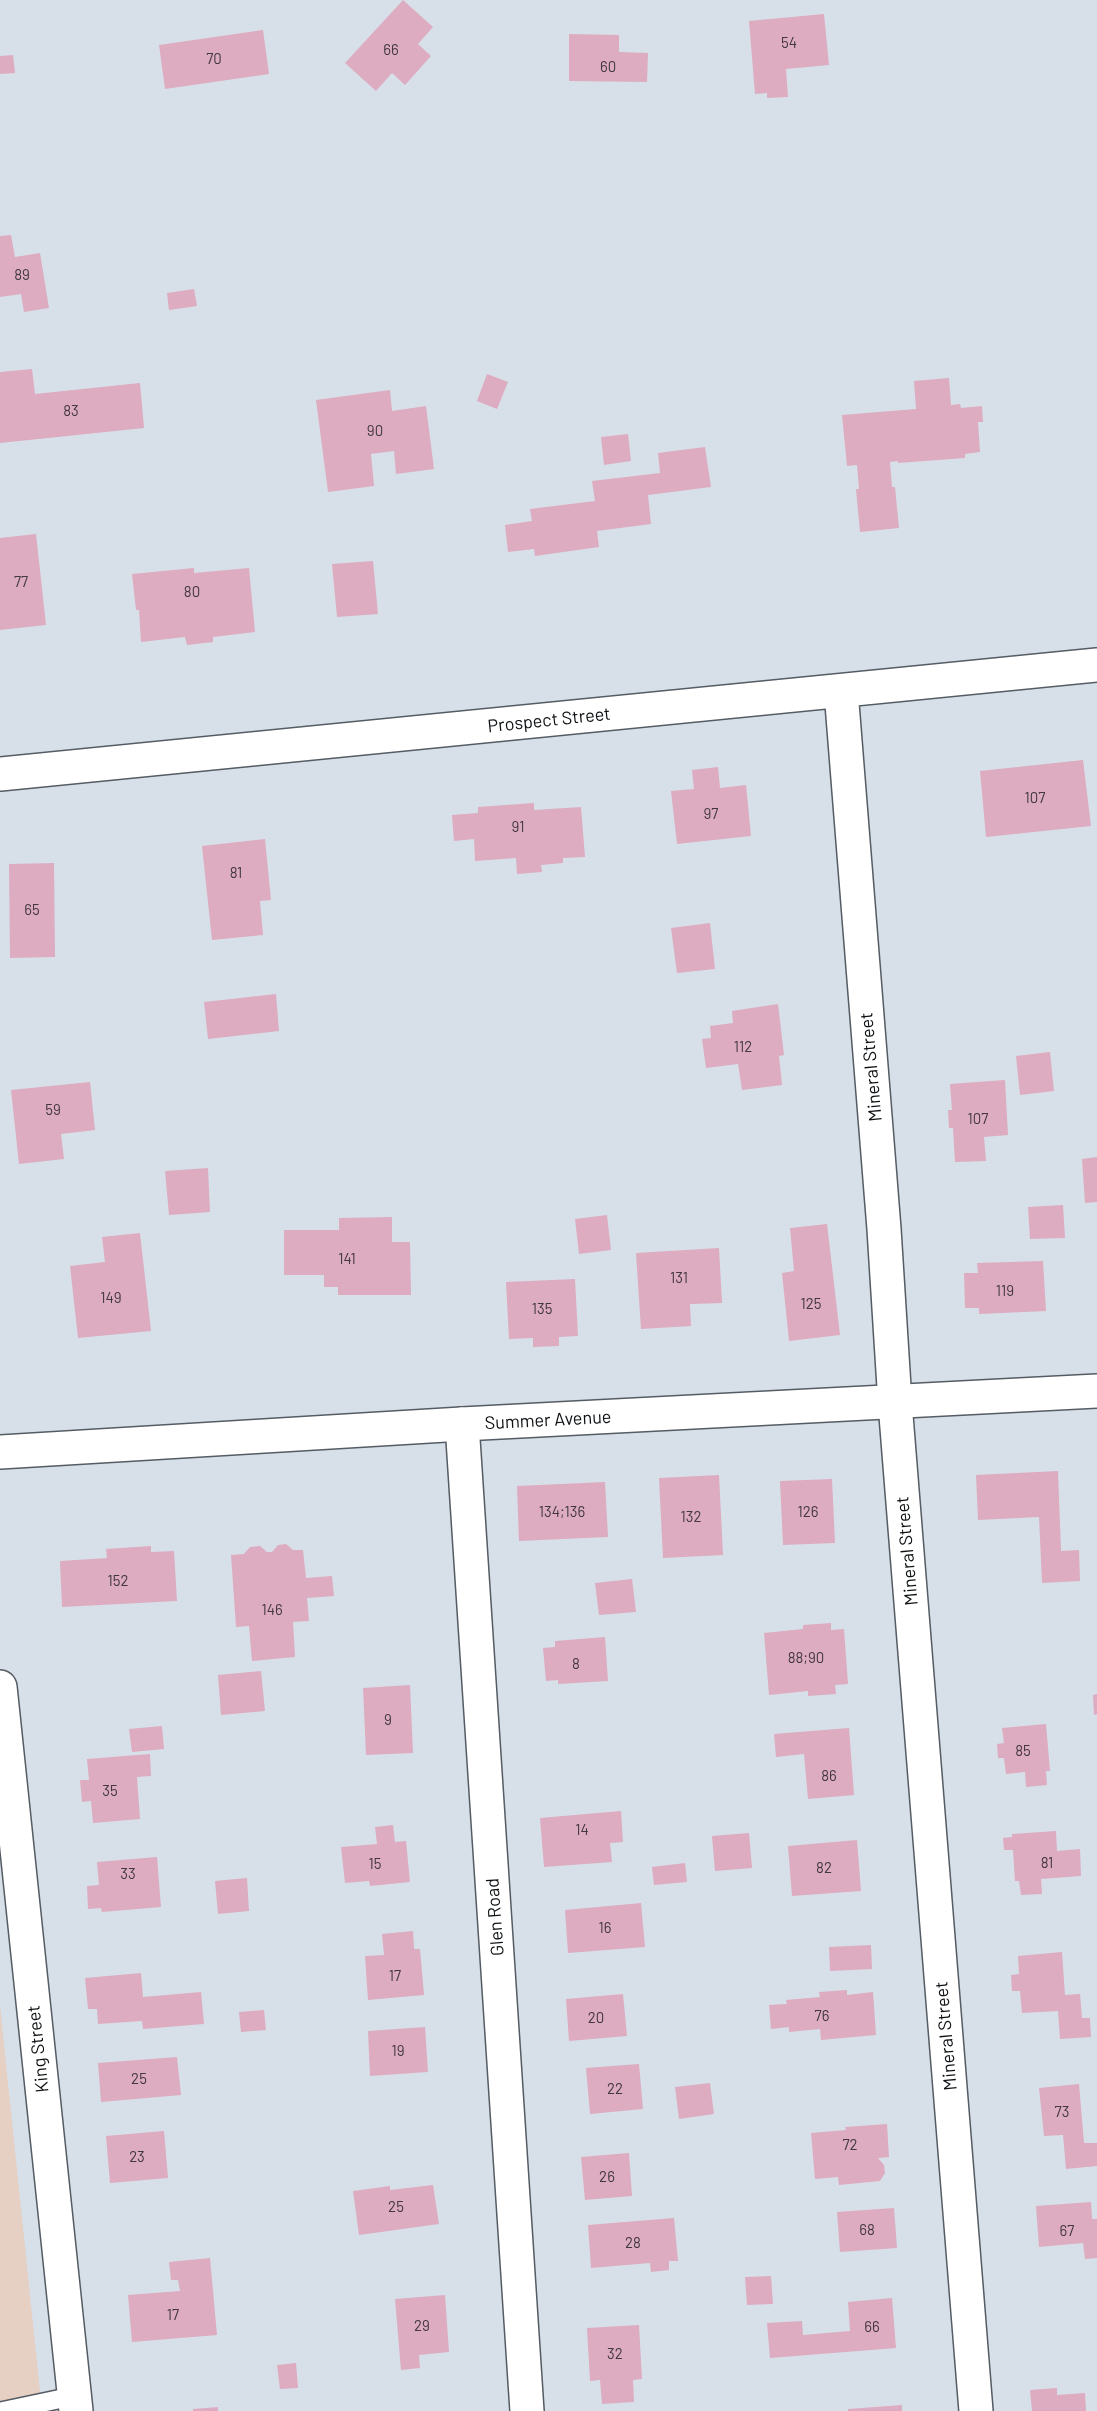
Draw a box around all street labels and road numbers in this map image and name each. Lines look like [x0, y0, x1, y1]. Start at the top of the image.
street label: Prospect Street [486, 703, 612, 737]
street label: Mineral Street [855, 1012, 887, 1122]
street label: Summer Avenue [484, 1406, 612, 1434]
street label: Mineral Street [891, 1496, 923, 1606]
street label: Glen Road [482, 1877, 508, 1957]
street label: Mineral Street [930, 1981, 962, 2091]
street label: King Street [23, 2004, 53, 2094]

